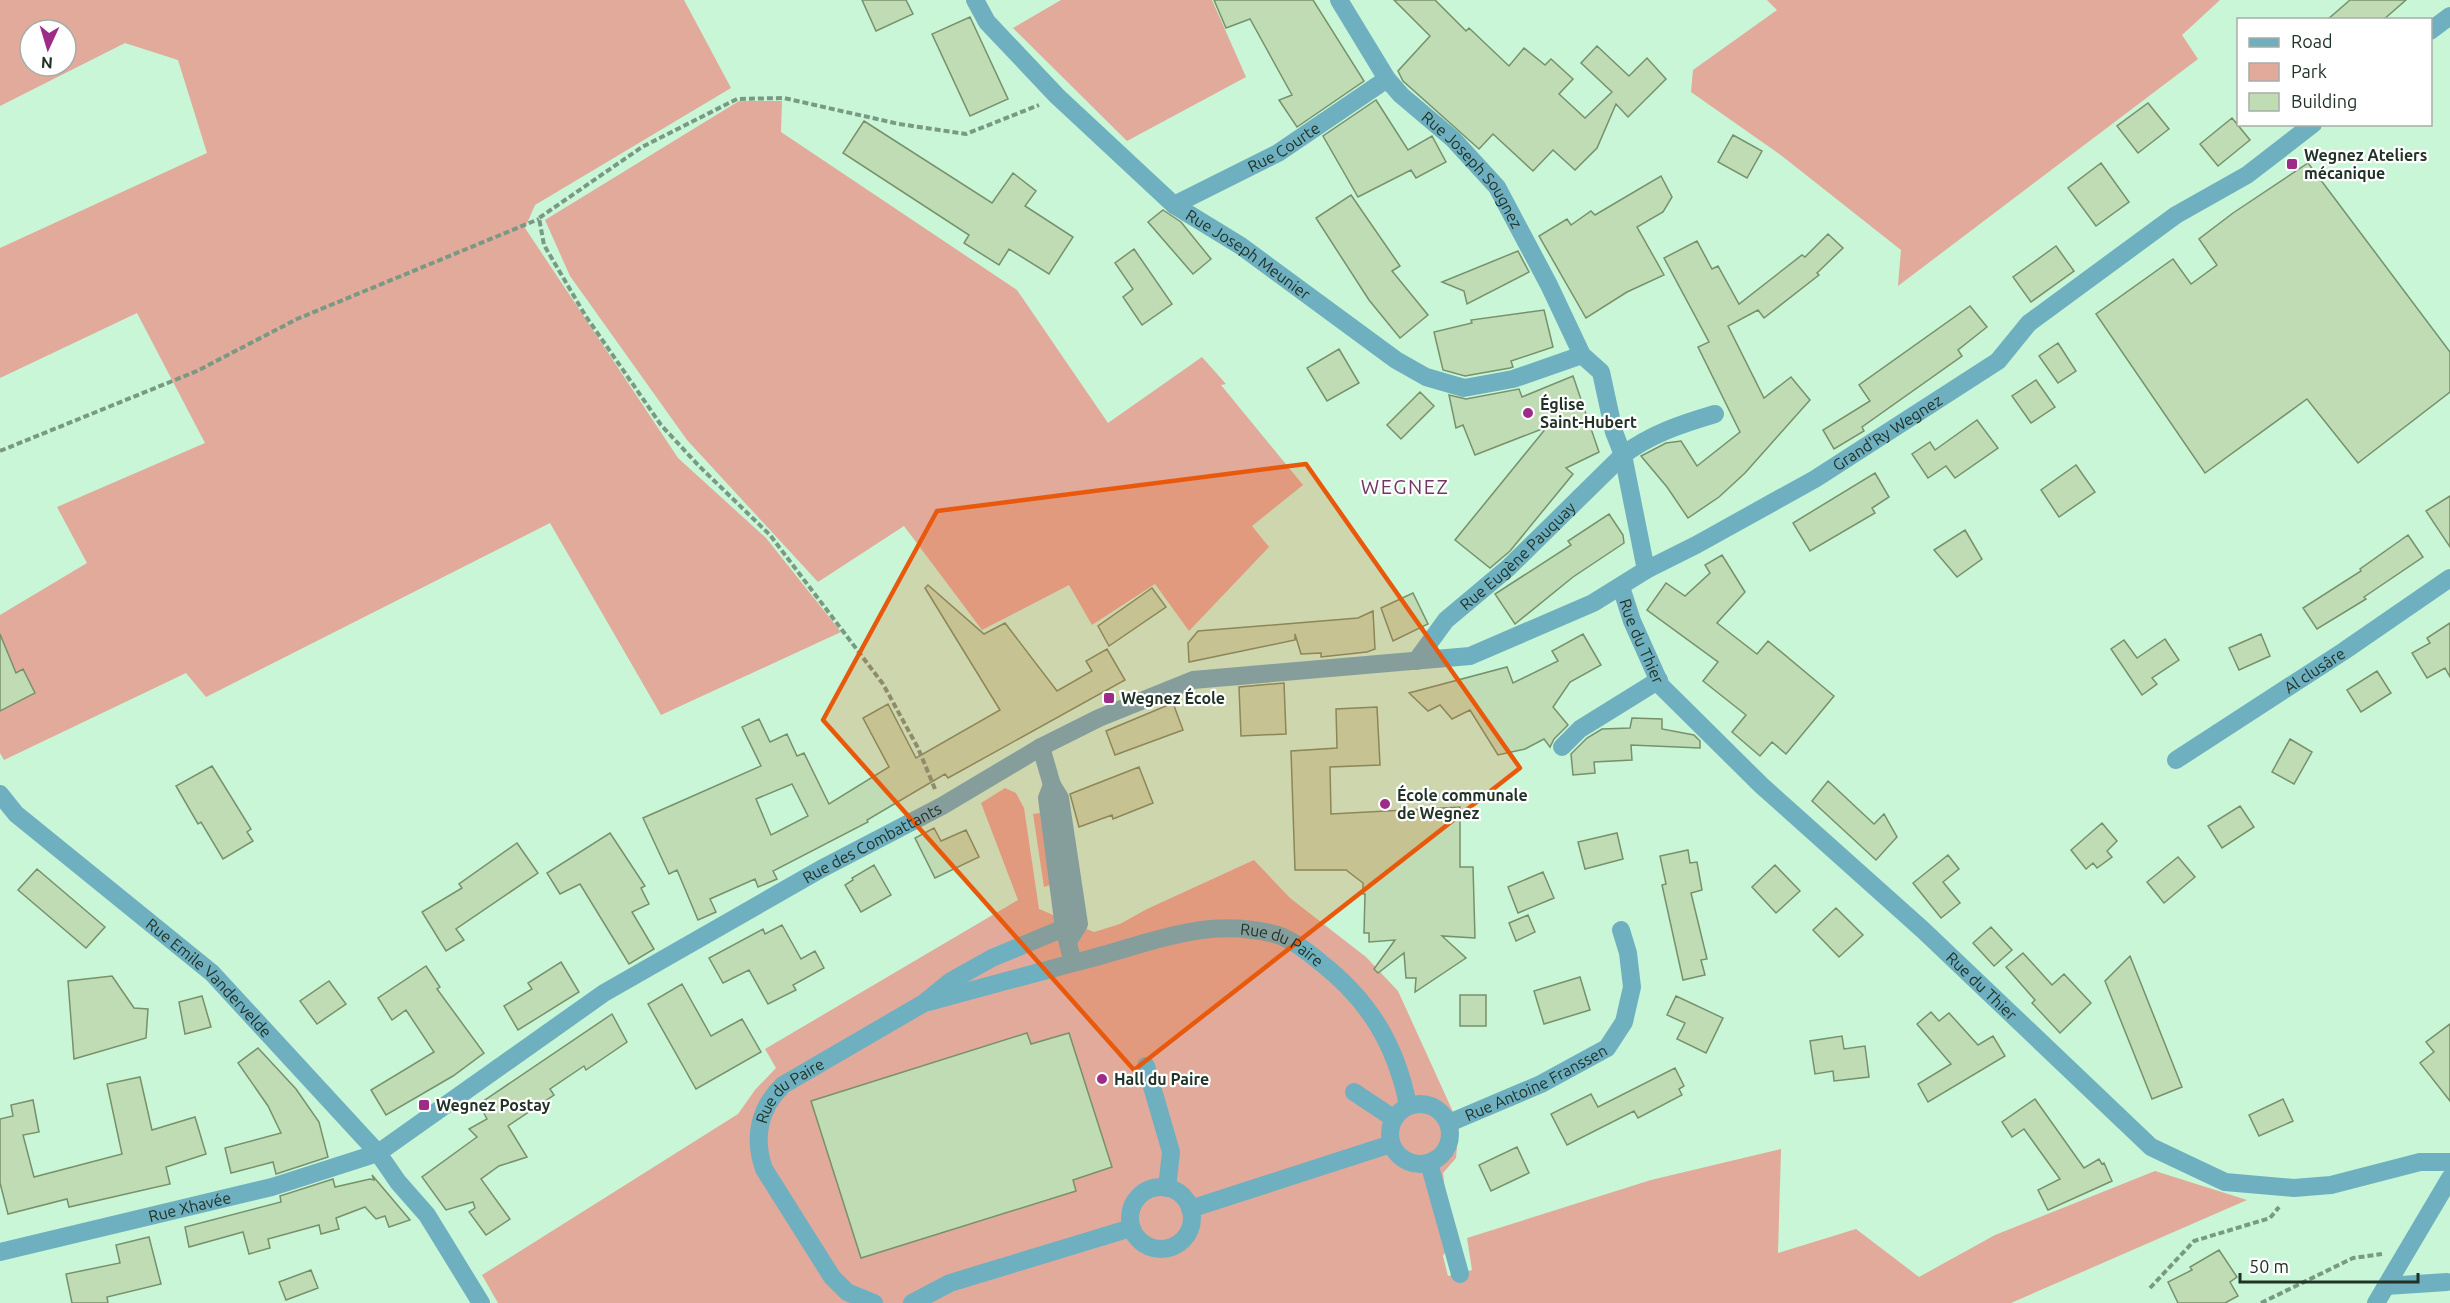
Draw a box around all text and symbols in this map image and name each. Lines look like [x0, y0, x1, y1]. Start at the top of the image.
north arrow [18, 18, 78, 78]
legend [2237, 18, 2432, 126]
text: Road [2291, 31, 2333, 51]
text: N [40, 54, 54, 72]
text: Park [2291, 61, 2327, 81]
text: Building [2291, 91, 2357, 111]
street label: Rue Joseph Sougnez [1418, 108, 1526, 231]
street label: Rue Courte [1245, 118, 1323, 176]
place label: Wegnez Ateliers mécanique [2304, 146, 2427, 182]
marker: Wegnez Ateliers mécanique [2285, 157, 2299, 171]
street label: Rue Joseph Meunier [1183, 206, 1314, 303]
street label: Grand'Ry Wegnez [1829, 391, 1945, 474]
place label: Église Saint-Hubert [1540, 393, 1637, 431]
marker: Église Saint-Hubert [1521, 406, 1535, 420]
district label: WEGNEZ [1361, 475, 1449, 498]
street label: Rue Eugène Pauquay [1456, 498, 1579, 613]
street label: Rue du Thier [1616, 596, 1668, 686]
street label: Al clusâre [2281, 644, 2348, 697]
place label: Wegnez École [1121, 687, 1225, 707]
marker: Wegnez École [1102, 691, 1116, 705]
place label: École communale de Wegnez [1397, 784, 1528, 822]
marker: École communale de Wegnez [1378, 797, 1392, 811]
street label: Rue des Combattants [799, 799, 944, 887]
street label: Rue Emile Vandervelde [143, 914, 276, 1041]
street label: Rue du Paire [1240, 920, 1327, 970]
street label: Rue du Thier [1943, 948, 2021, 1024]
street label: Rue Antoine Franssen [1462, 1041, 1610, 1124]
street label: Rue du Paire [752, 1054, 827, 1126]
place label: Hall du Paire [1114, 1070, 1209, 1088]
marker: Hall du Paire [1095, 1072, 1109, 1086]
place label: Wegnez Postay [436, 1096, 551, 1114]
marker: Wegnez Postay [417, 1098, 431, 1112]
street label: Rue Xhavée [147, 1188, 233, 1225]
scale bar [2240, 1246, 2418, 1284]
text: 50 m [2249, 1256, 2289, 1276]

